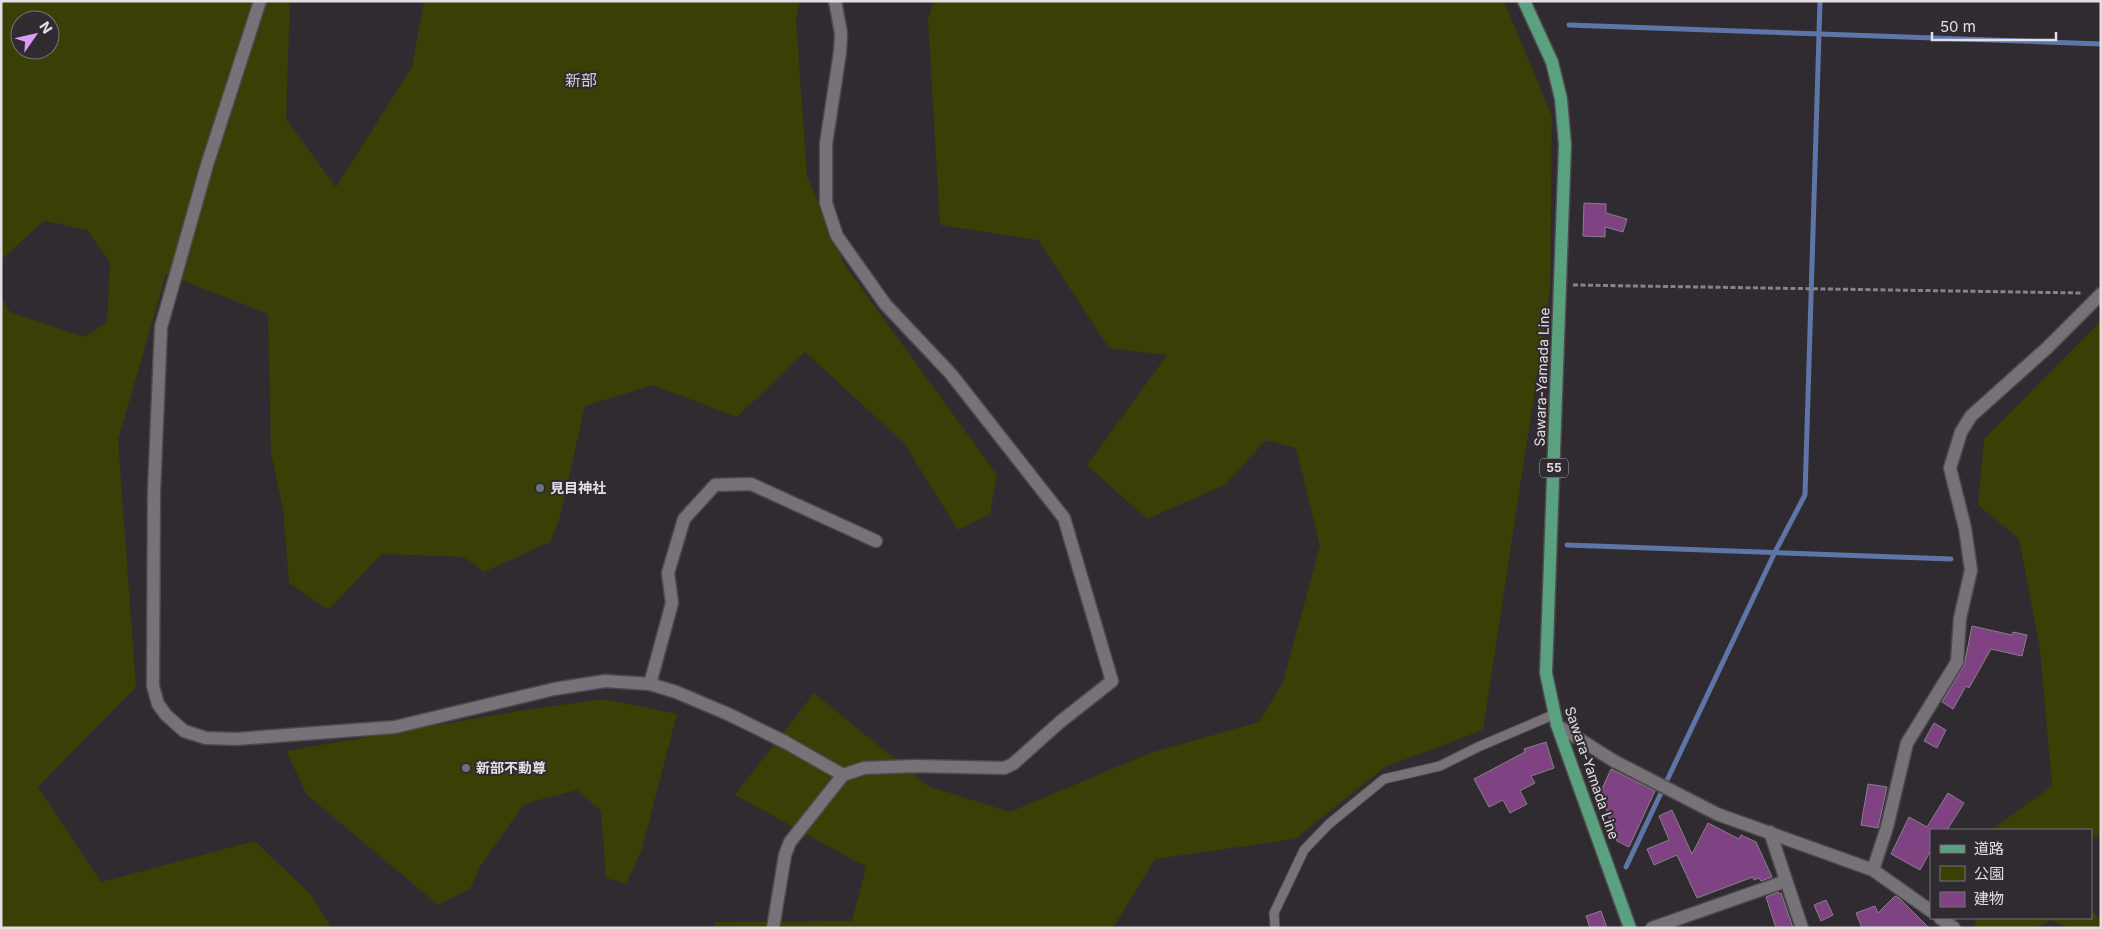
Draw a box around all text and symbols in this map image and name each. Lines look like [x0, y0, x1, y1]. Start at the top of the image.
north arrow [10, 10, 60, 60]
scale bar [1932, 10, 2056, 42]
text: 50 m [1940, 17, 1976, 36]
text: N [36, 18, 56, 37]
district label: 新部 [565, 70, 597, 90]
street label: Sawara-Yamada Line [1531, 307, 1552, 447]
road number: 55 [1540, 458, 1568, 478]
place label: 見目神社 [550, 479, 606, 496]
marker: 見目神社 [534, 482, 546, 494]
street label: Sawara-Yamada Line [1562, 704, 1623, 841]
place label: 新部不動尊 [476, 759, 546, 776]
marker: 新部不動尊 [460, 762, 472, 774]
legend [1930, 829, 2092, 919]
text: 道路 [1974, 839, 2004, 858]
text: 公園 [1974, 864, 2004, 883]
text: 建物 [1974, 889, 2004, 908]

